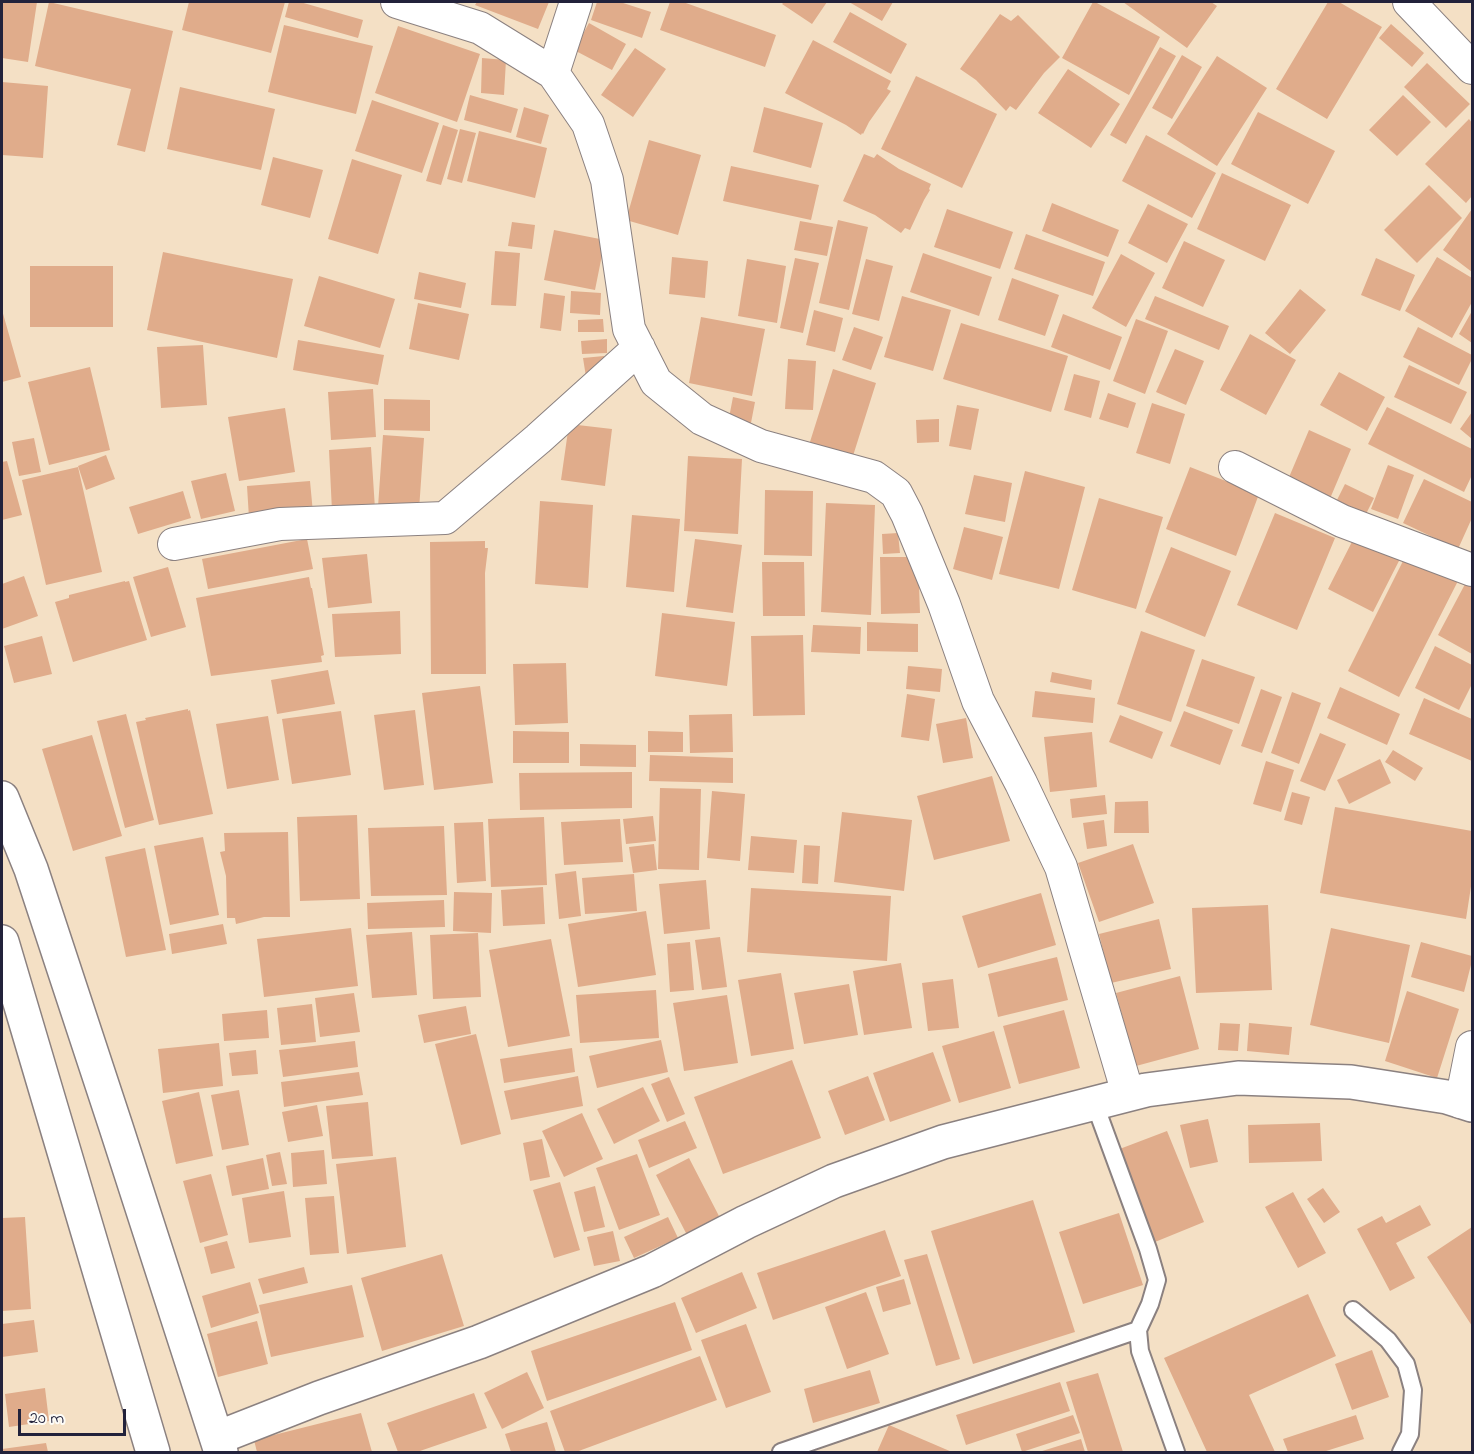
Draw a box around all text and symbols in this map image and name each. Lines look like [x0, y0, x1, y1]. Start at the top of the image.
scale bar [21, 1397, 129, 1435]
text: 20 m [29, 1406, 64, 1432]

